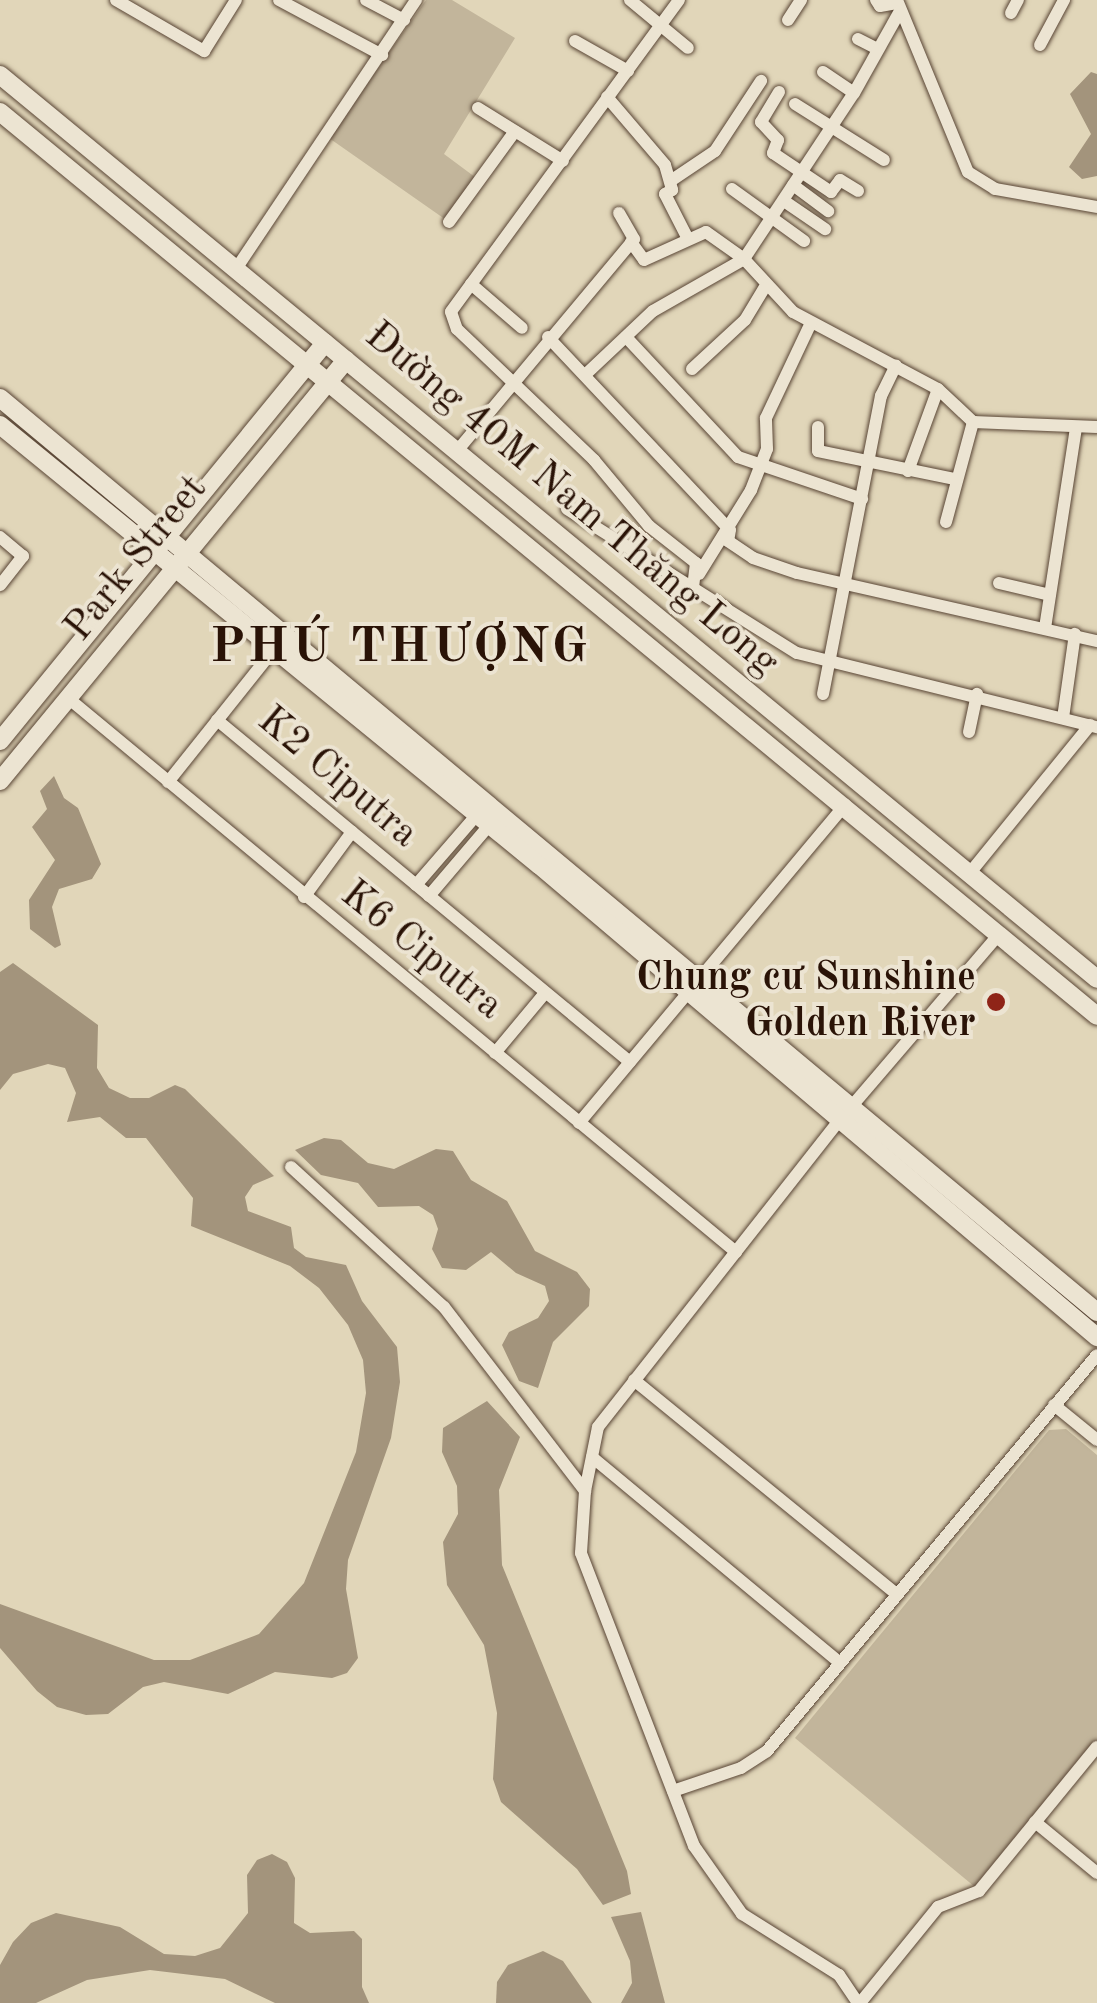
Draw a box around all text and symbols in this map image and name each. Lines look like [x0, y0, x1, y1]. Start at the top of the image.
street label: Đường 40M Nam Thăng Long [354, 313, 788, 687]
street label: Park Street [56, 466, 218, 652]
district label: PHÚ THƯỢNG [210, 619, 590, 679]
street label: K2 Ciputra [247, 697, 427, 859]
street label: K6 Ciputra [330, 871, 512, 1031]
place label: Chung cư Sunshine Golden River [636, 955, 976, 1049]
marker: Chung cư Sunshine Golden River [985, 991, 1007, 1013]

